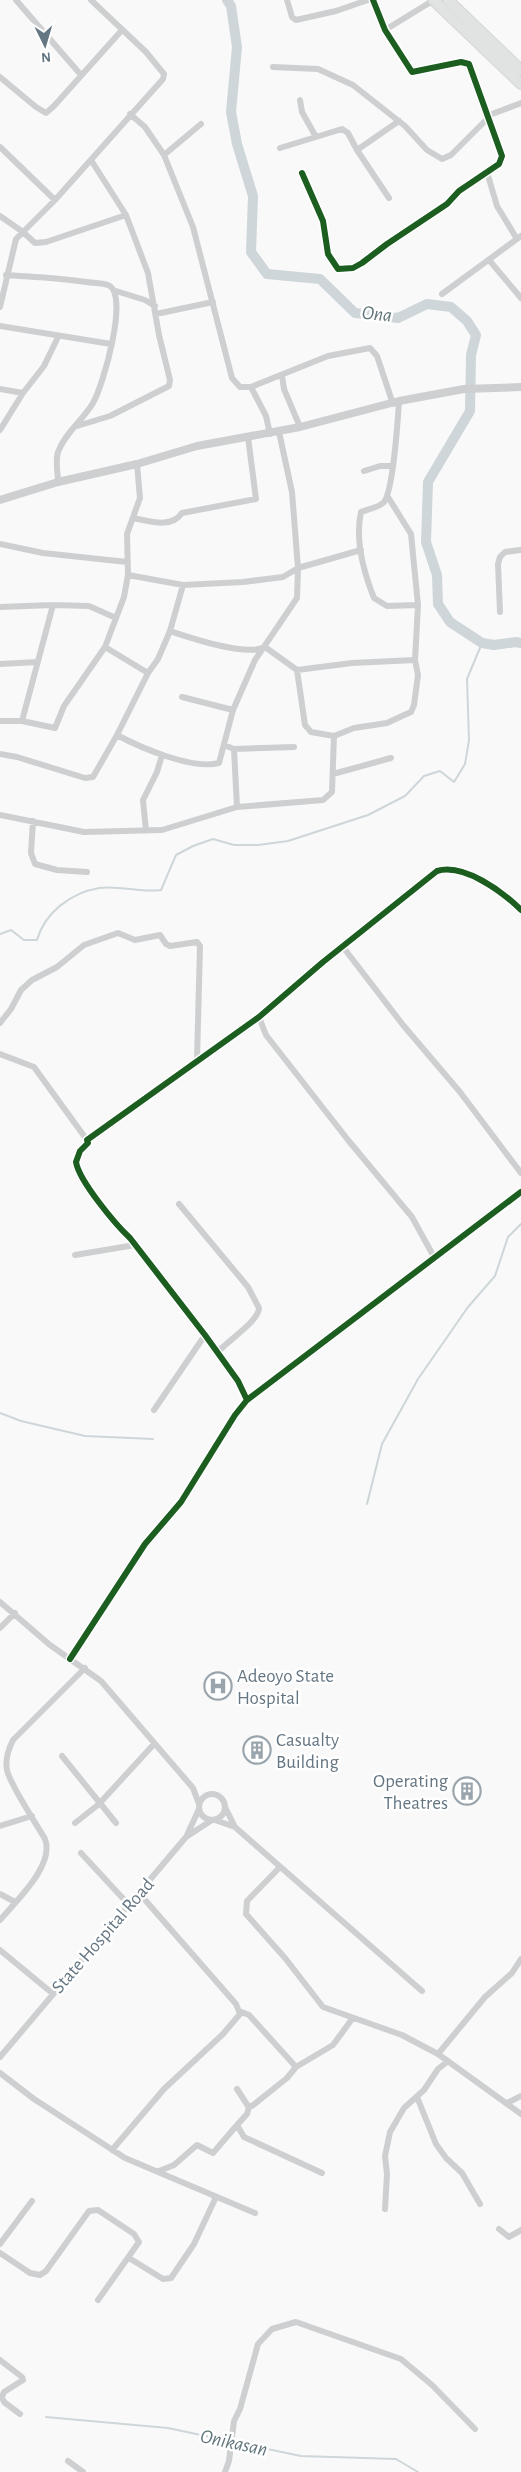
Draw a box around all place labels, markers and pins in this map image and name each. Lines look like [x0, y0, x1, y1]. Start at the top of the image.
place label: Adeoyo State Hospital [237, 1667, 334, 1708]
hospital icon: Adeoyo State Hospital [203, 1671, 233, 1701]
place label: Casualty Building [276, 1731, 339, 1772]
building icon: Casualty Building [242, 1735, 272, 1765]
place label: Operating Theatres [373, 1772, 449, 1813]
building icon: Operating Theatres [452, 1776, 482, 1806]

